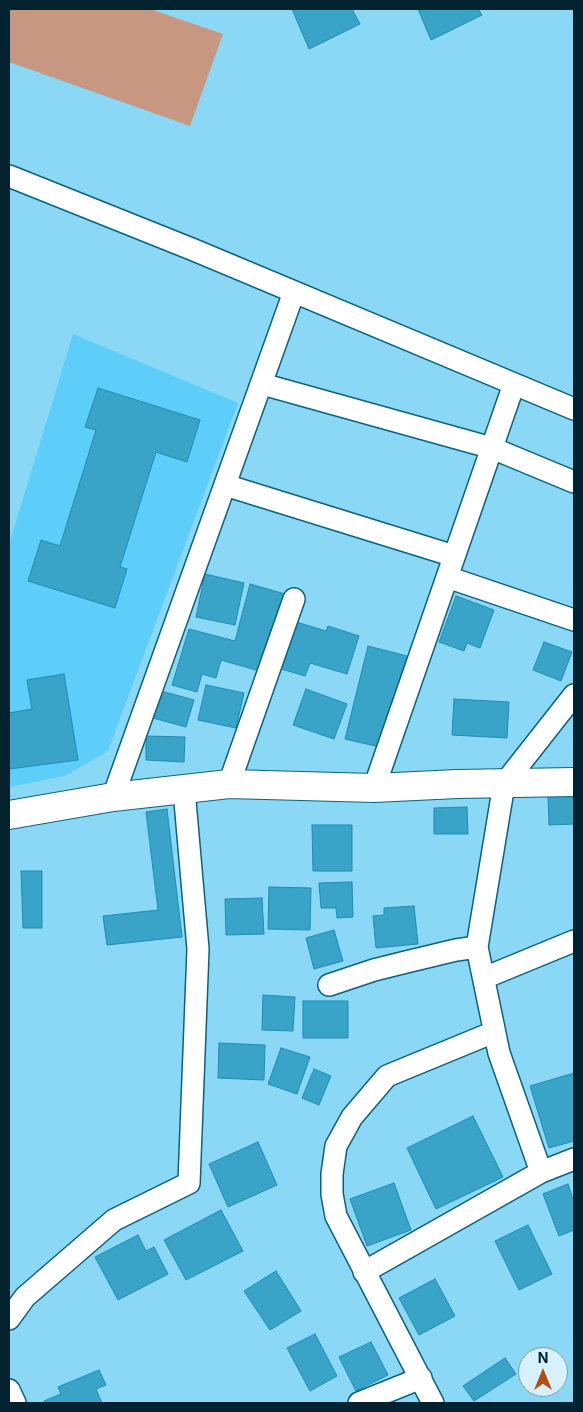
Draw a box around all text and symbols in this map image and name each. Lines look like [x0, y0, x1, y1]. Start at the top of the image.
north arrow [518, 1347, 568, 1397]
text: N [538, 1349, 548, 1366]

